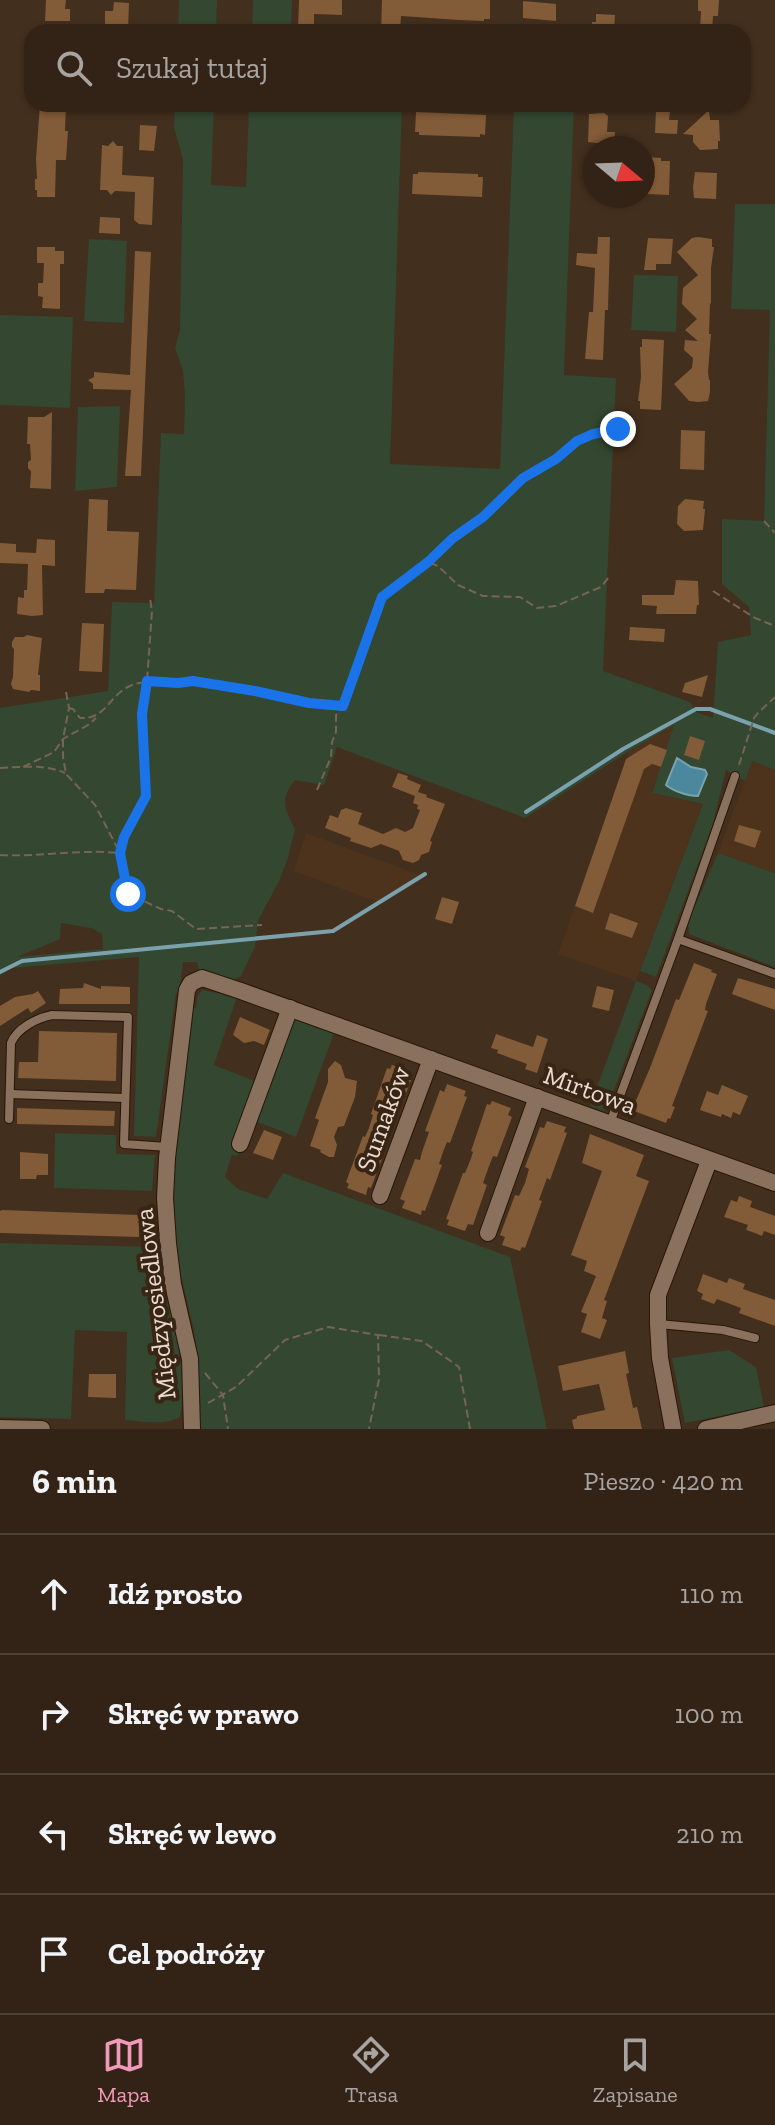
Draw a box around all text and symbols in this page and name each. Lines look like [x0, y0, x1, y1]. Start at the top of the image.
search box [24, 24, 751, 112]
icon: search [52, 46, 96, 90]
text: Szukaj tutaj [116, 50, 268, 86]
north arrow [583, 136, 655, 208]
route end [600, 411, 636, 447]
route start [110, 876, 146, 912]
street label: Mirtowa [539, 1058, 641, 1122]
street label: Sumaków [349, 1062, 417, 1176]
street label: Międzyosiedlowa [127, 1206, 183, 1402]
text: 6 min [32, 1461, 117, 1502]
text: Pieszo · 420 m [584, 1465, 743, 1497]
icon: ahead [32, 1572, 76, 1616]
text: Idź prosto [108, 1576, 243, 1612]
text: 110 m [680, 1578, 743, 1610]
icon: right [32, 1692, 76, 1736]
text: Skręć w prawo [108, 1696, 299, 1732]
text: 100 m [675, 1698, 743, 1730]
icon: left [32, 1812, 76, 1856]
text: Skręć w lewo [108, 1816, 277, 1852]
text: 210 m [676, 1818, 743, 1850]
icon: arrive [32, 1932, 76, 1976]
text: Cel podróży [108, 1936, 265, 1972]
tab: Mapa [97, 2033, 150, 2108]
tab: Trasa [345, 2033, 398, 2108]
tab: Zapisane [593, 2033, 678, 2108]

